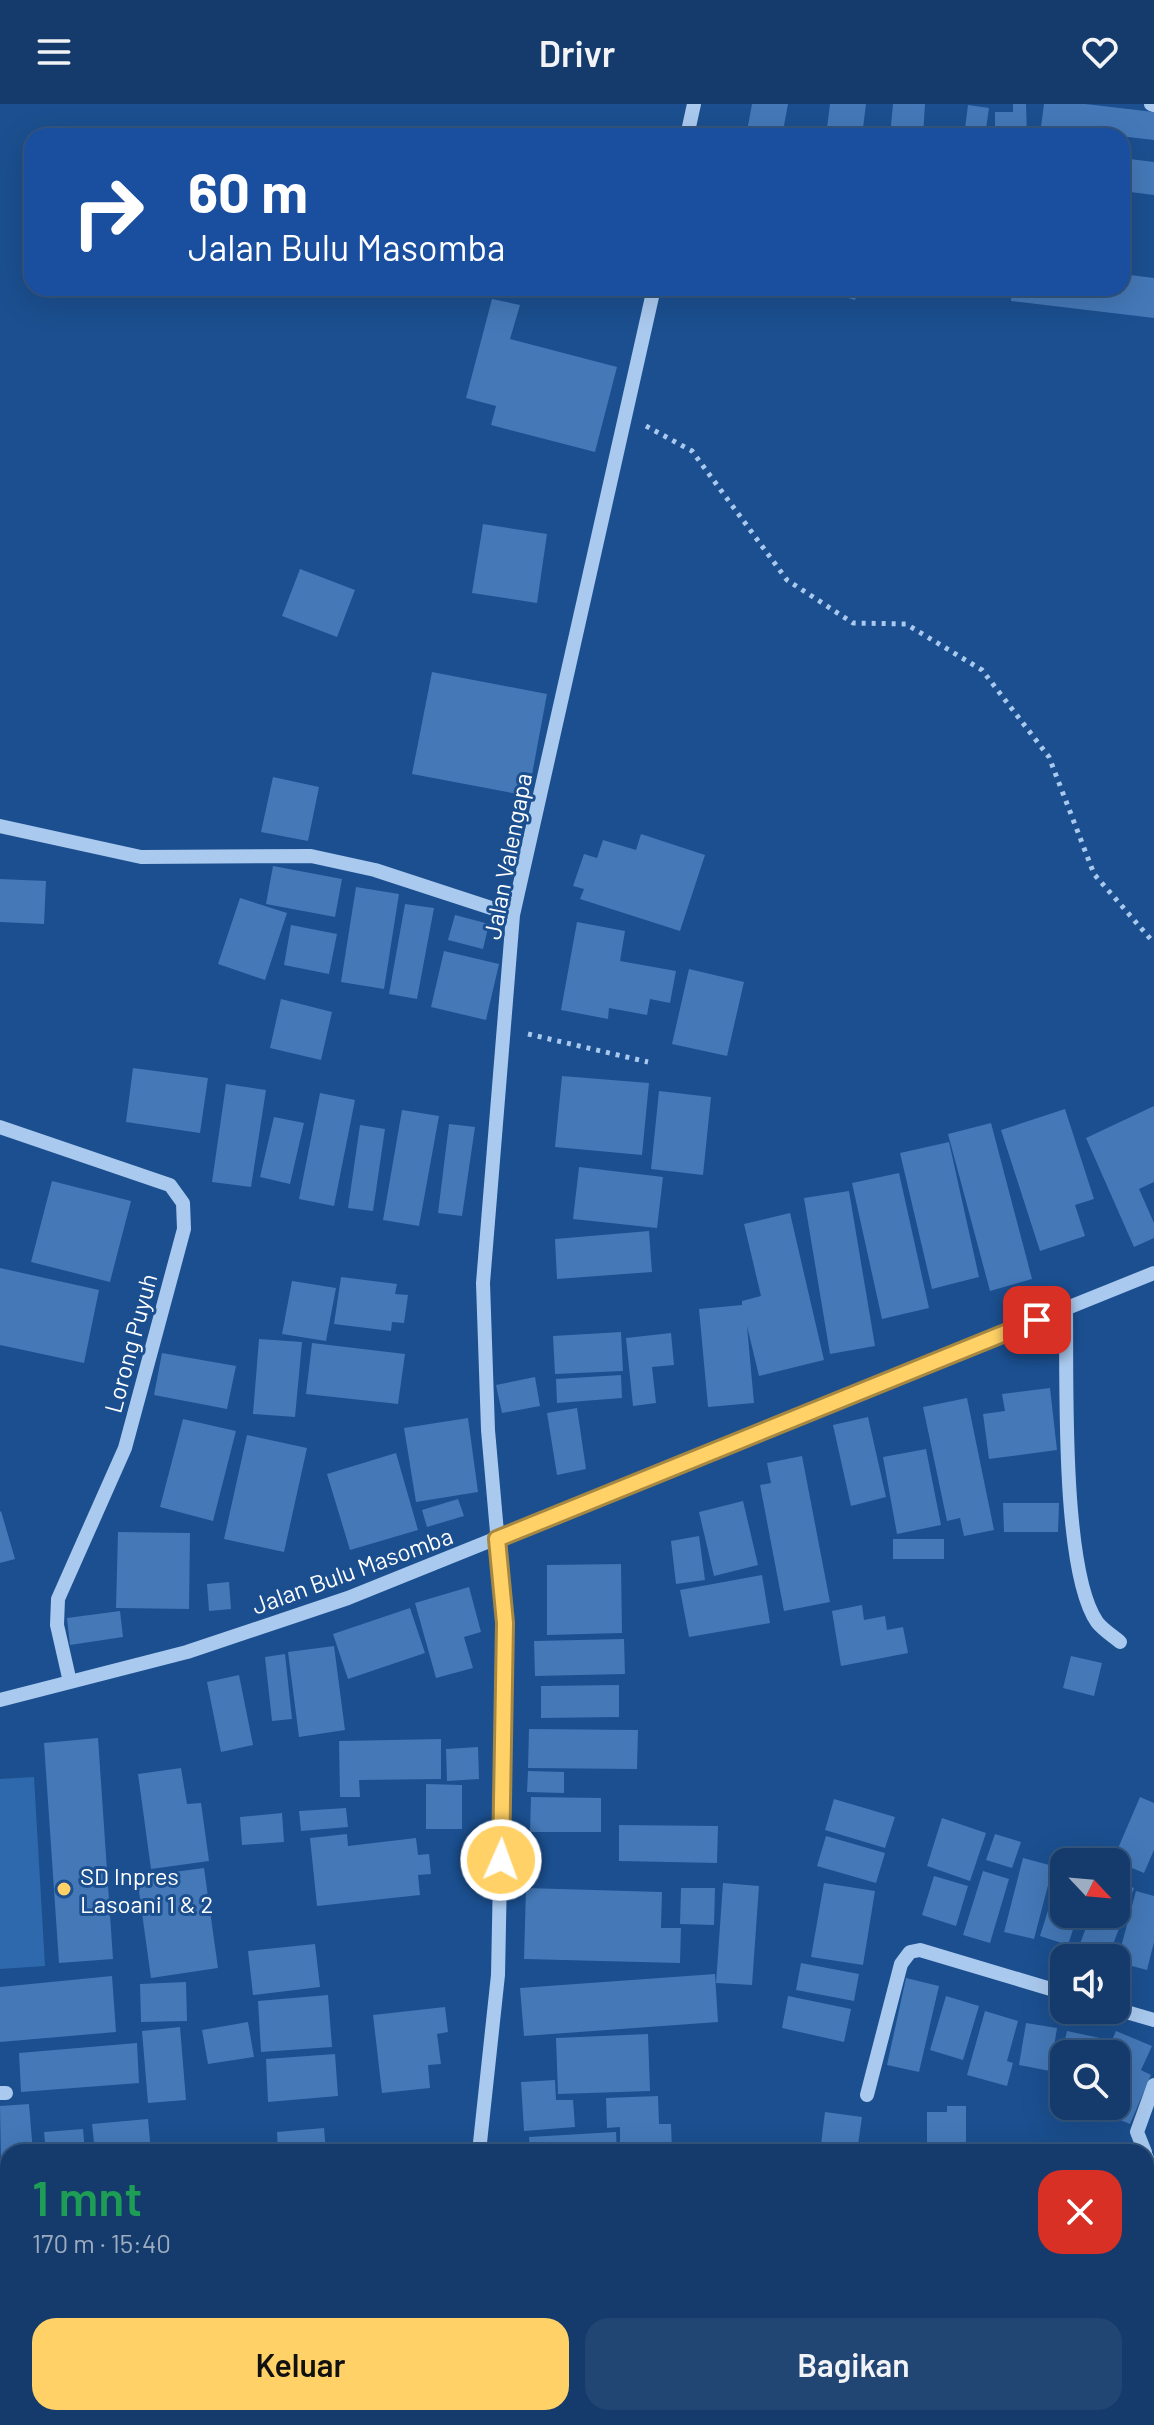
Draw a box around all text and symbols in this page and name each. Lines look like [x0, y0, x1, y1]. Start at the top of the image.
icon: menu [32, 30, 76, 74]
icon: heart [1078, 30, 1122, 74]
text: Drivr [539, 31, 615, 74]
text: 60 m [188, 157, 308, 224]
icon: right [56, 160, 160, 264]
text: Jalan Bulu Masomba [188, 225, 505, 268]
street label: Jalan Valengapa [477, 770, 537, 942]
street label: Lorong Puyuh [97, 1270, 163, 1416]
pin [1003, 1286, 1071, 1354]
icon: arrive [1015, 1298, 1059, 1342]
street label: Jalan Bulu Masomba [248, 1520, 456, 1620]
position arrow [459, 1818, 543, 1902]
north arrow [1050, 1848, 1130, 1928]
map controls [1050, 1848, 1130, 2120]
place label: SD Inpres Lasoani 1 & 2 [80, 1861, 213, 1918]
marker: SD Inpres Lasoani 1 & 2 [55, 1880, 73, 1898]
button: sound [1050, 1944, 1130, 2024]
button: search [1050, 2040, 1130, 2120]
text: 1 mnt [32, 2168, 142, 2226]
button: close [1038, 2170, 1122, 2254]
text: 170 m · 15:40 [32, 2227, 171, 2258]
button: Keluar [32, 2318, 569, 2410]
button: Bagikan [585, 2318, 1122, 2410]

